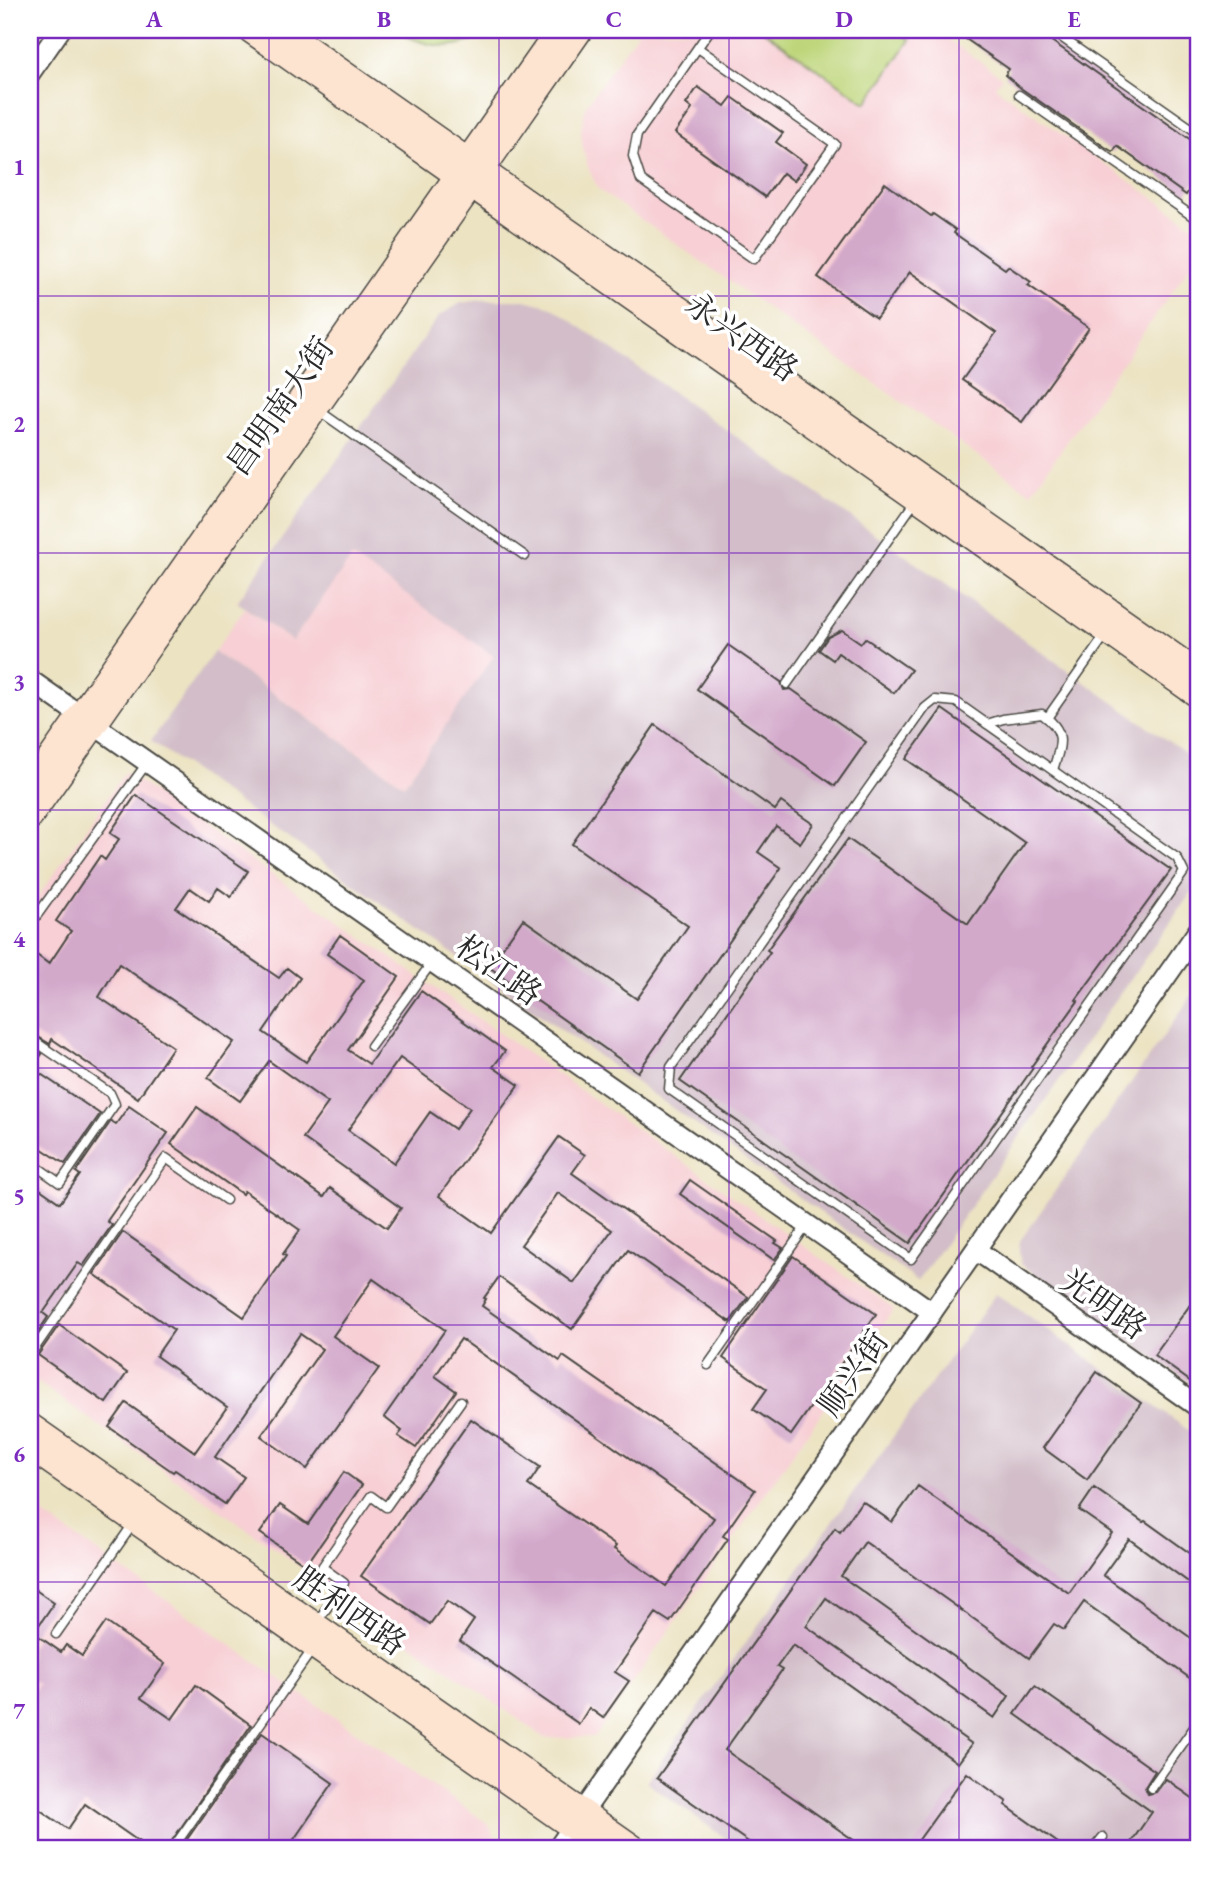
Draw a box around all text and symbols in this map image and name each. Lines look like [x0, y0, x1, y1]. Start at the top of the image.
text: A [145, 4, 163, 34]
text: B [377, 4, 391, 34]
text: C [606, 4, 622, 34]
text: D [835, 4, 853, 34]
text: E [1067, 4, 1081, 34]
text: 1 [13, 152, 25, 182]
street label: 永兴西路 [678, 283, 806, 391]
street label: 昌明南大街 [217, 328, 343, 484]
text: 2 [13, 409, 25, 439]
text: 3 [13, 667, 25, 697]
text: 4 [13, 924, 26, 954]
street label: 松江路 [448, 925, 550, 1015]
text: 5 [13, 1181, 25, 1211]
street label: 光明路 [1053, 1259, 1155, 1349]
street label: 顺兴街 [808, 1322, 898, 1424]
text: 6 [13, 1439, 25, 1469]
street label: 胜利西路 [286, 1557, 414, 1665]
text: 7 [13, 1696, 26, 1726]

